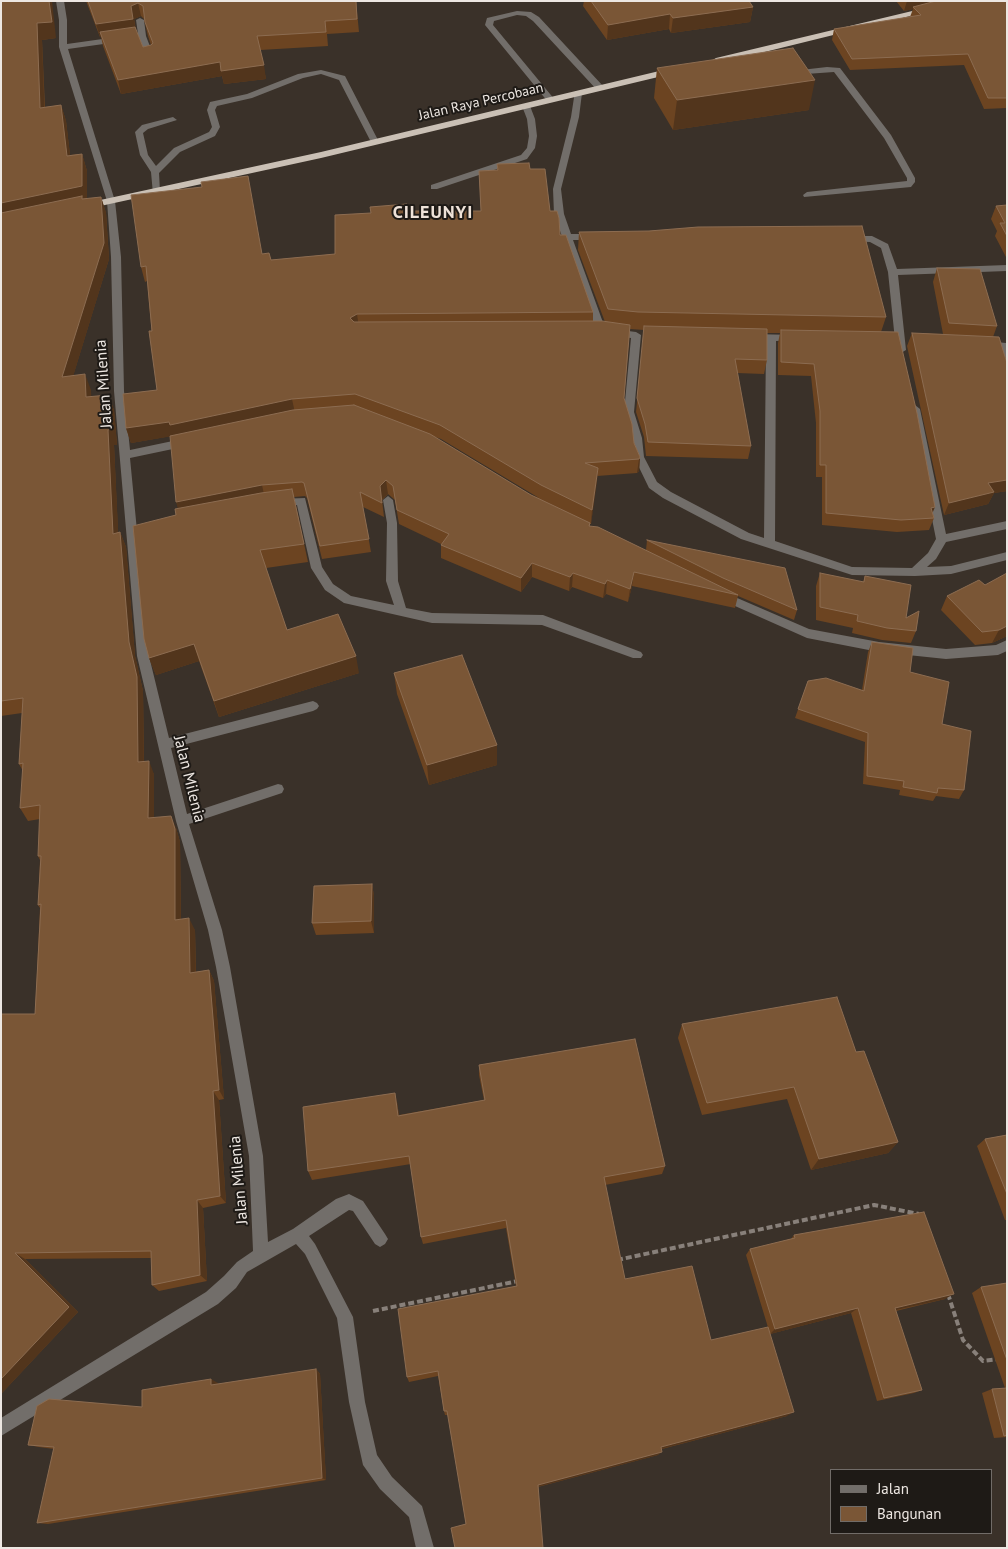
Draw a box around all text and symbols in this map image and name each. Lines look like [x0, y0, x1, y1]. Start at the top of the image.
street label: Jalan Raya Percobaan [417, 79, 545, 125]
district label: CILEUNYI [392, 202, 474, 224]
street label: Jalan Milenia [91, 339, 117, 429]
street label: Jalan Milenia [169, 734, 209, 824]
street label: Jalan Milenia [226, 1135, 252, 1225]
legend [830, 1469, 993, 1534]
text: Jalan [877, 1479, 909, 1498]
text: Bangunan [877, 1504, 941, 1523]

